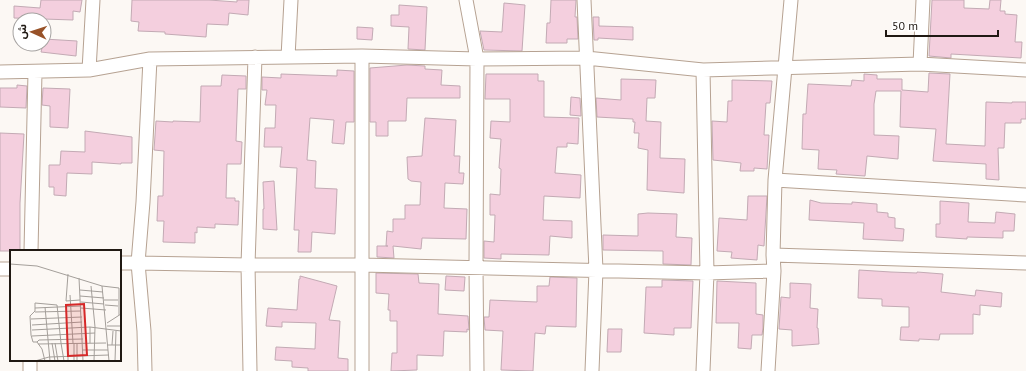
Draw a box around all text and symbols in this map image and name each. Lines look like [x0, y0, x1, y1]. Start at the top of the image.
north arrow [12, 12, 52, 52]
scale bar [886, 12, 998, 38]
text: 50 m [892, 18, 918, 33]
text: ش [15, 24, 29, 39]
inset map [10, 250, 121, 361]

